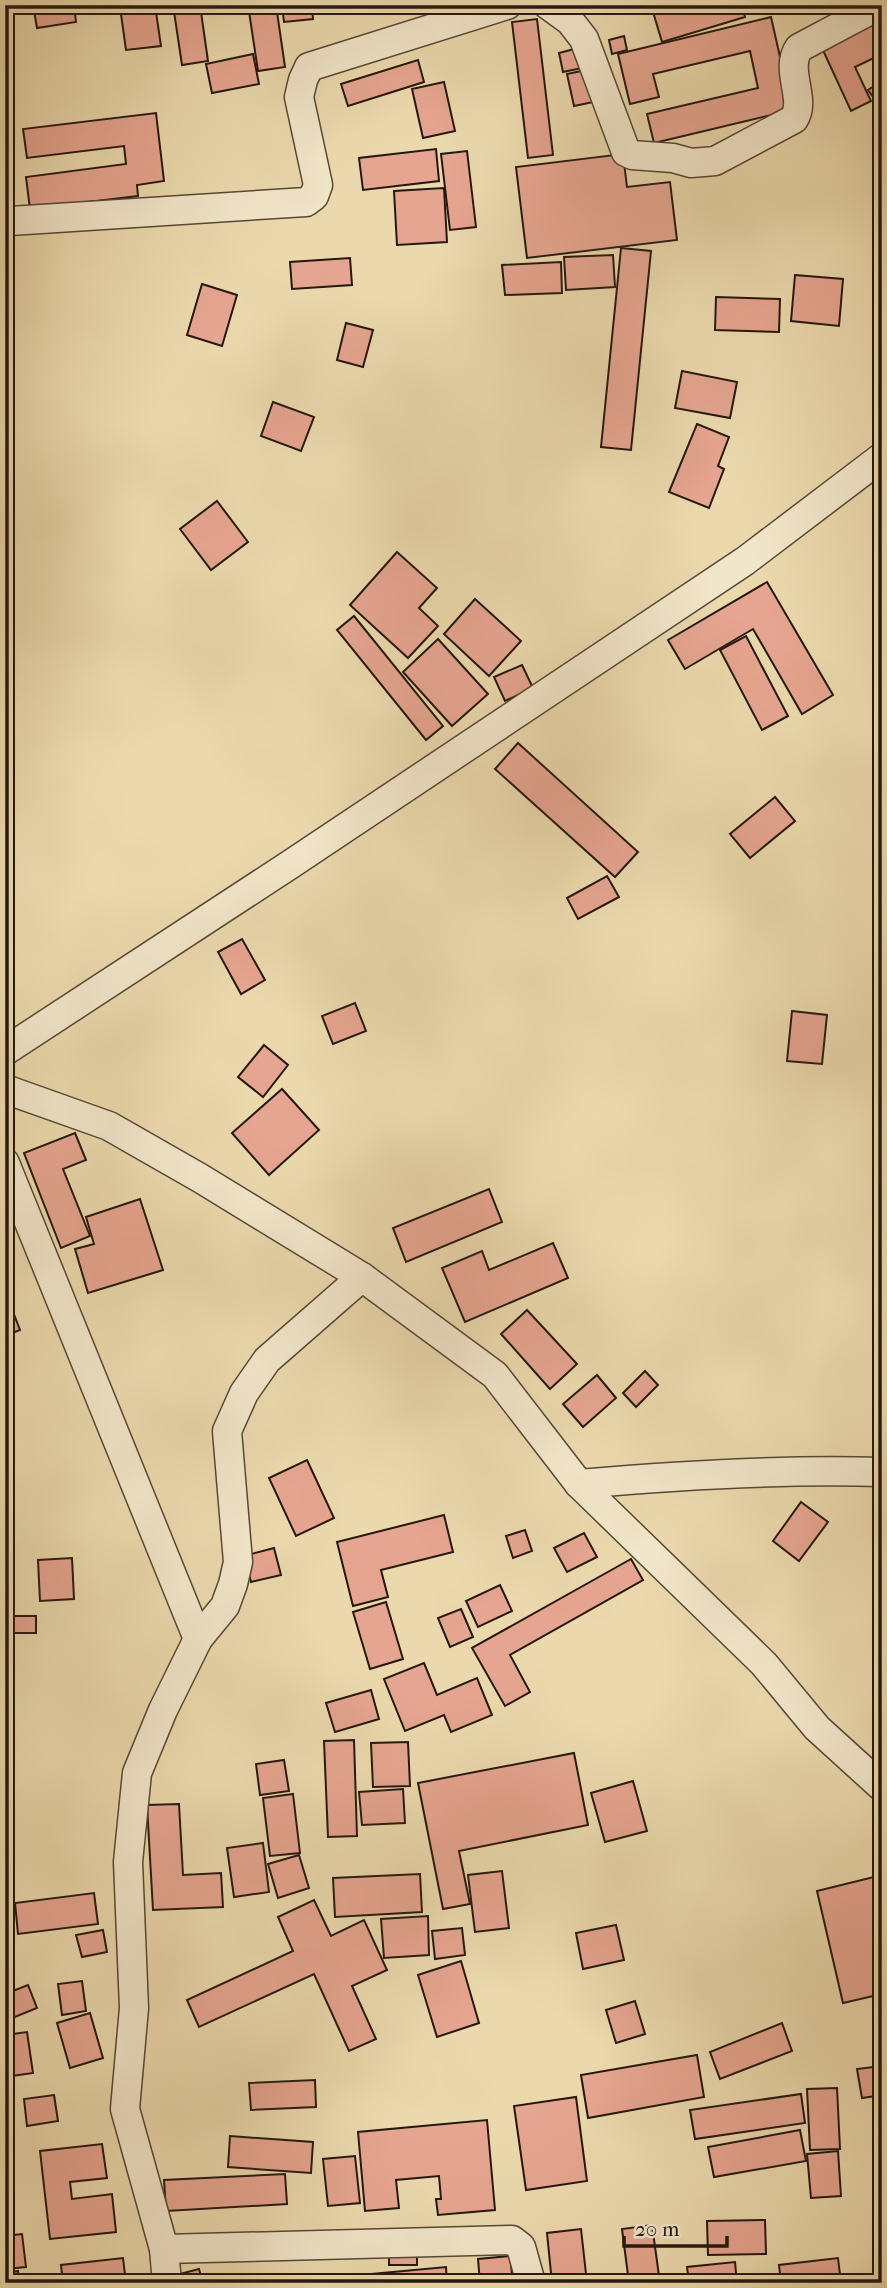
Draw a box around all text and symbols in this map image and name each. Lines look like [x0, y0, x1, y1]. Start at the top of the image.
scale bar [624, 2204, 728, 2248]
text: 20 m [635, 2217, 680, 2241]

